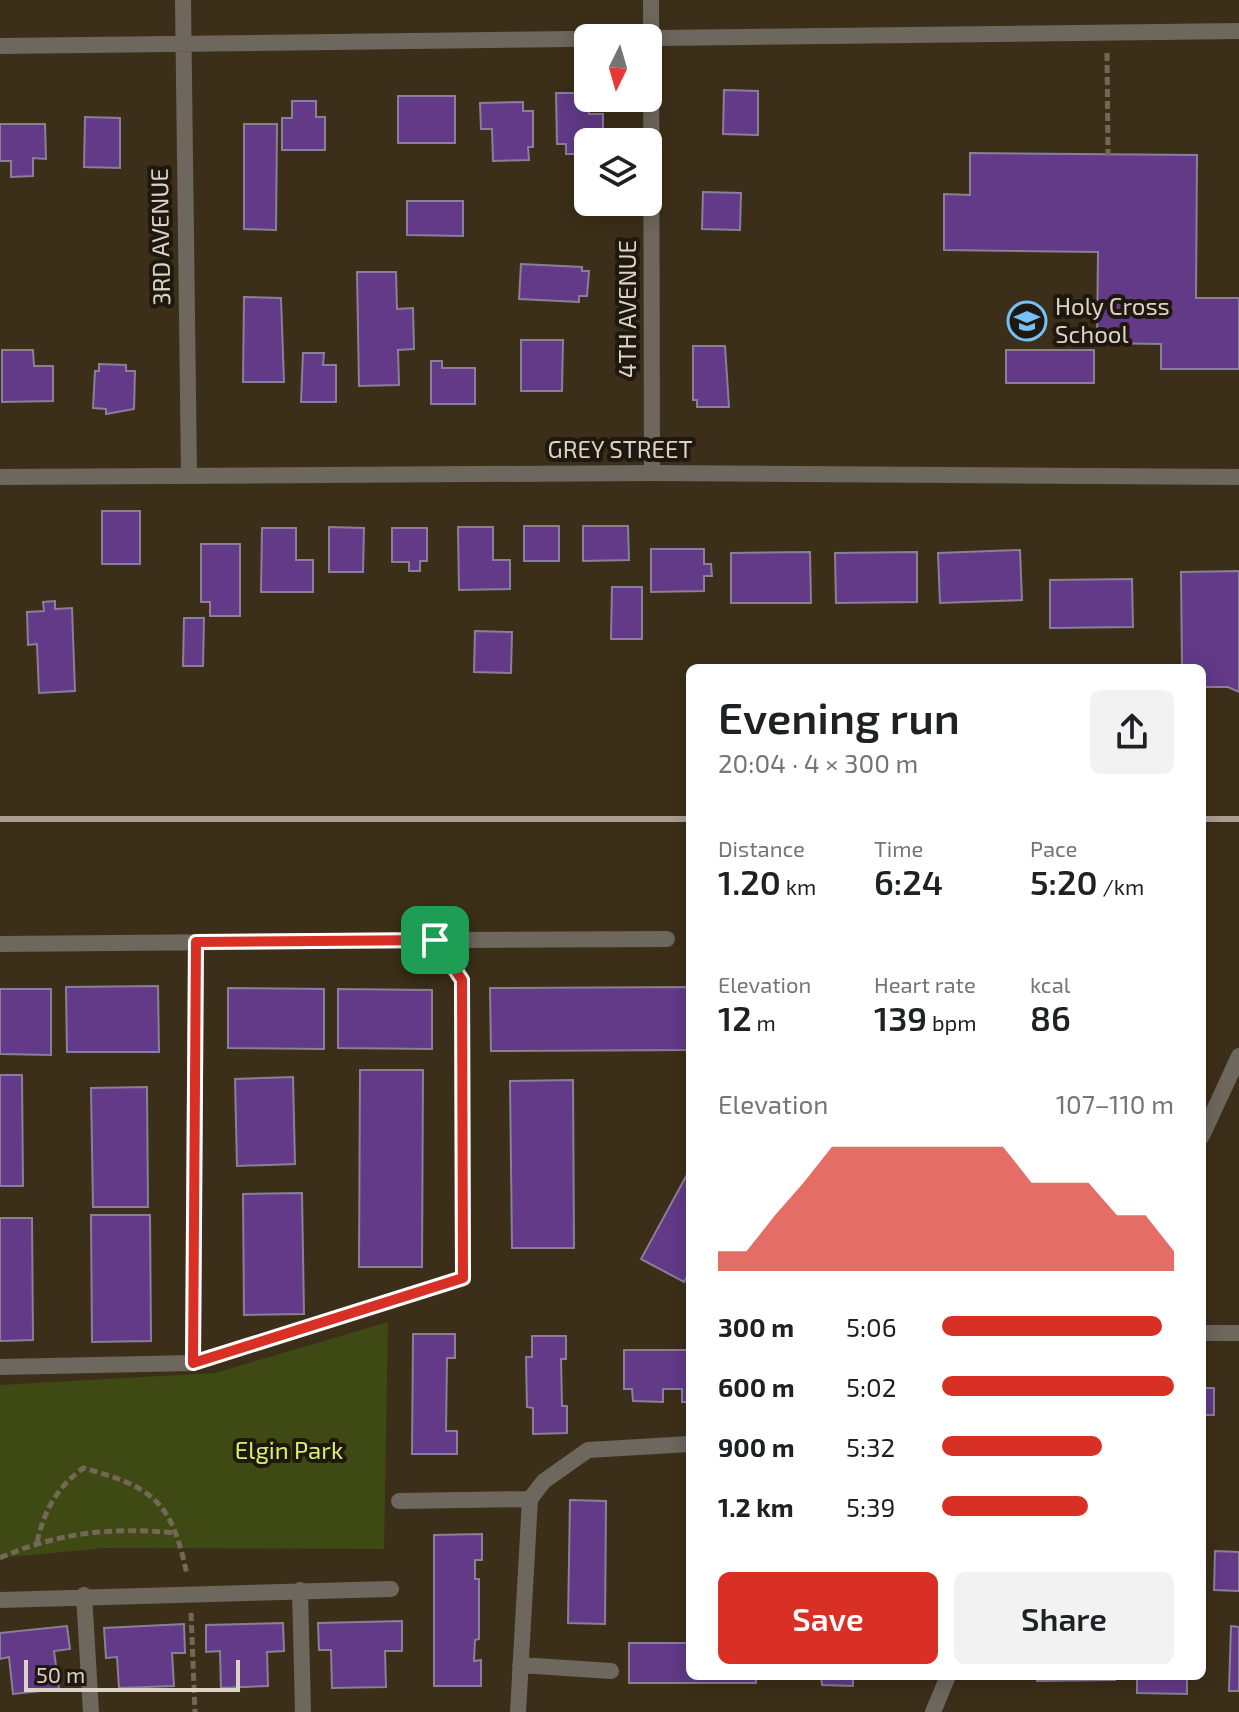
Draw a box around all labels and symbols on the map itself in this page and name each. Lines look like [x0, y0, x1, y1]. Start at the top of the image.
north arrow [574, 24, 662, 112]
street label: 3RD AVENUE [144, 168, 175, 306]
street label: 4TH AVENUE [612, 240, 641, 378]
place label: Holy Cross School [1055, 291, 1170, 348]
school or university icon: Holy Cross School [1006, 300, 1048, 342]
street label: GREY STREET [548, 434, 692, 463]
pin [401, 906, 469, 974]
park label: Elgin Park [235, 1435, 343, 1464]
scale bar [24, 1656, 240, 1692]

